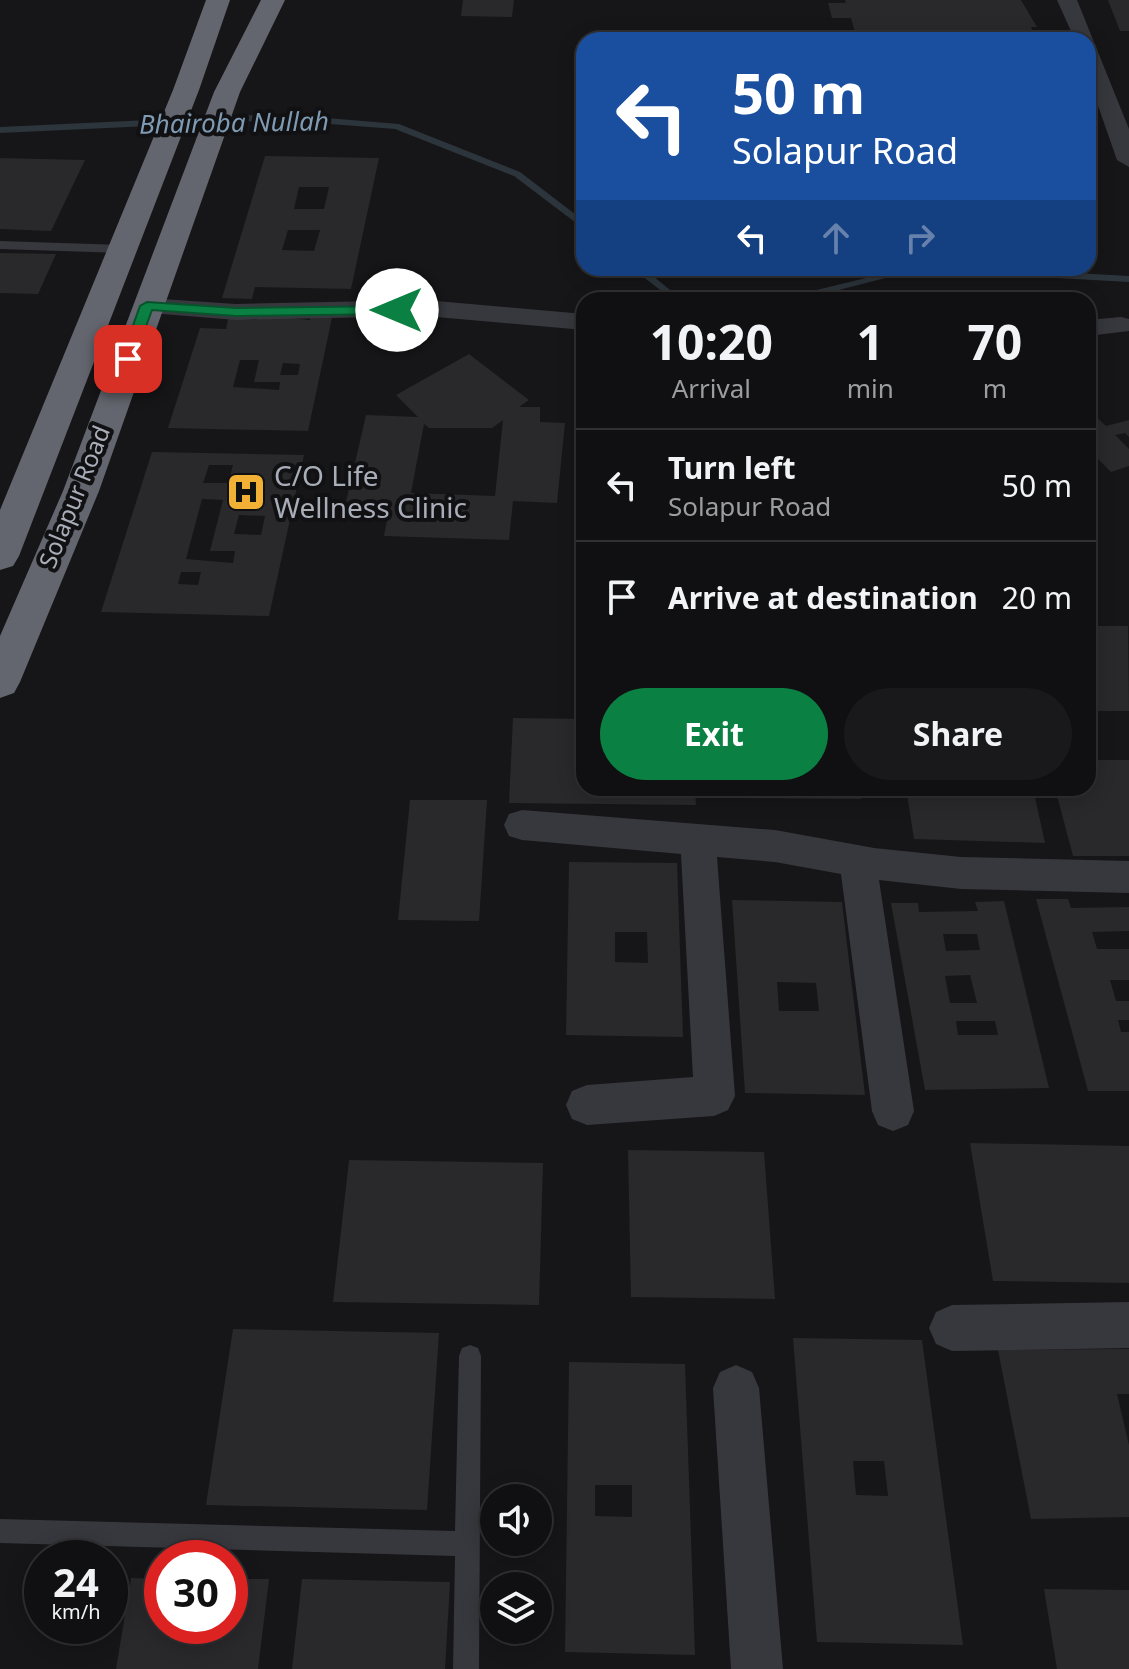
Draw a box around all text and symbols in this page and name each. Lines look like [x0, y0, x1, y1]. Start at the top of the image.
text: 50 m [732, 54, 865, 130]
icon: left [600, 64, 704, 168]
water label: Bhairoba Nullah [139, 102, 329, 142]
text: Solapur Road [732, 126, 958, 175]
icon: left [730, 216, 774, 260]
icon: ahead [814, 216, 858, 260]
icon: right [898, 216, 942, 260]
position arrow [355, 268, 439, 352]
text: 10:20 [650, 309, 773, 374]
text: 1 [856, 309, 884, 374]
text: 70 [967, 309, 1022, 374]
pin [94, 325, 162, 393]
icon: arrive [106, 337, 150, 381]
text: Arrival [672, 370, 751, 406]
text: min [847, 370, 894, 406]
text: m [983, 370, 1007, 406]
street label: Solapur Road [30, 420, 117, 573]
text: Turn left [668, 447, 796, 488]
place label: C/O Life Wellness Clinic [274, 456, 467, 526]
icon: left [600, 463, 644, 507]
text: 50 m [1002, 465, 1072, 506]
hospital icon: C/O Life Wellness Clinic [225, 471, 267, 513]
text: Solapur Road [668, 488, 831, 524]
icon: arrive [600, 575, 644, 619]
text: Arrive at destination [668, 577, 978, 618]
text: 20 m [1002, 577, 1072, 618]
button: Exit [600, 688, 828, 780]
button: Share [844, 688, 1072, 780]
map controls [480, 1484, 552, 1644]
button: sound [480, 1484, 552, 1556]
speed limit sign: 30 [144, 1540, 248, 1644]
text: 24 [53, 1554, 99, 1609]
button: layers [480, 1572, 552, 1644]
text: km/h [51, 1598, 101, 1625]

